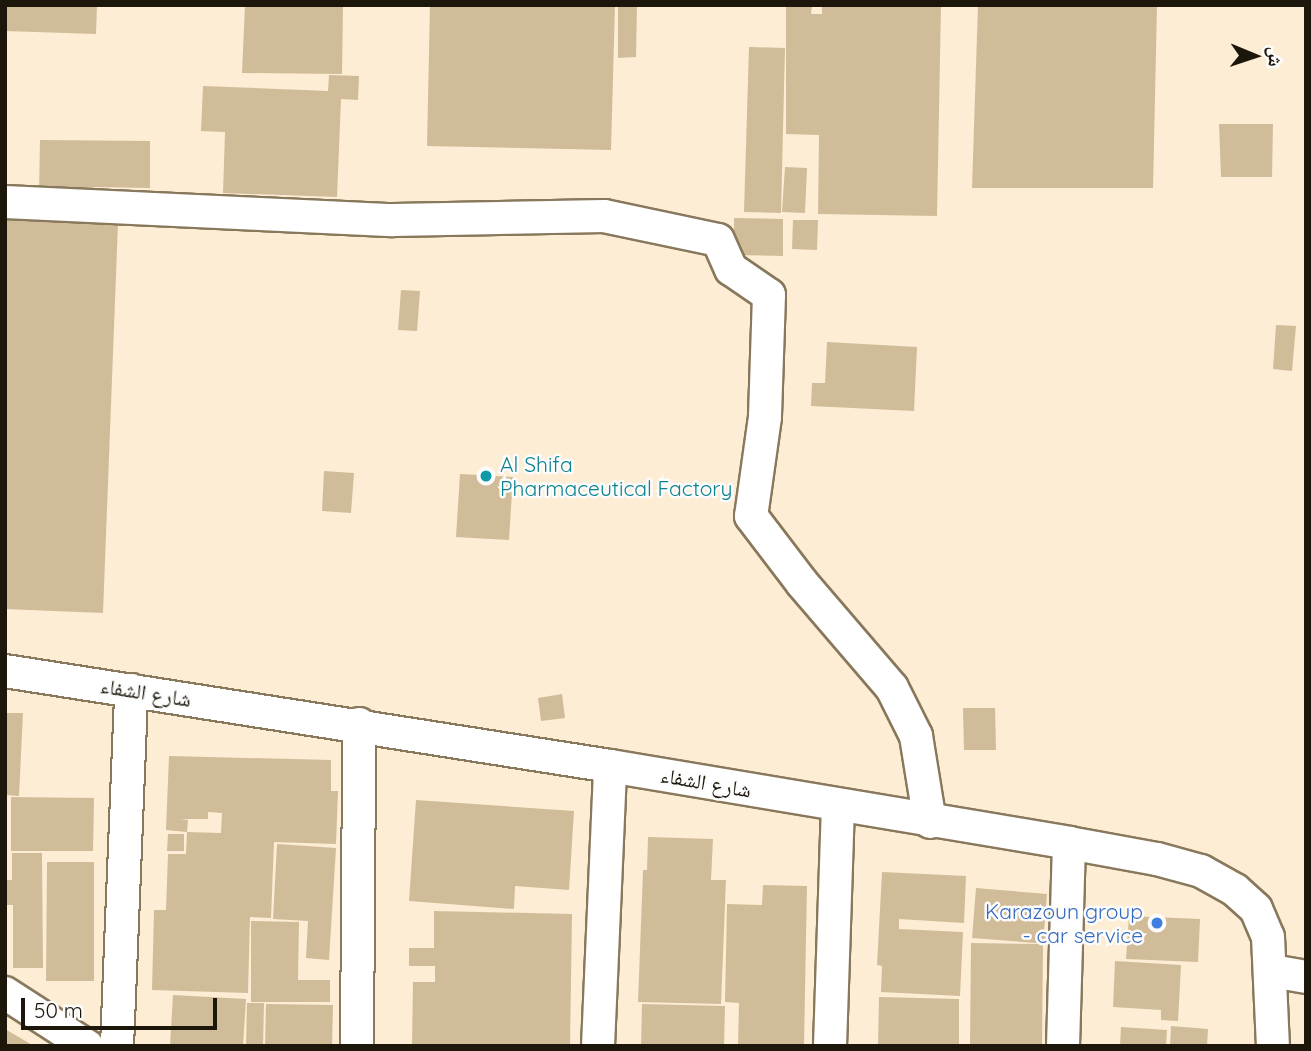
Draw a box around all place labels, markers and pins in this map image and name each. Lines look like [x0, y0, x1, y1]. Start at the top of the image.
place label: Al Shifa Pharmaceutical Factory [500, 451, 732, 501]
marker: Al Shifa Pharmaceutical Factory [478, 468, 494, 484]
place label: Karazoun group - car service [985, 898, 1143, 948]
marker: Karazoun group - car service [1149, 915, 1165, 931]

